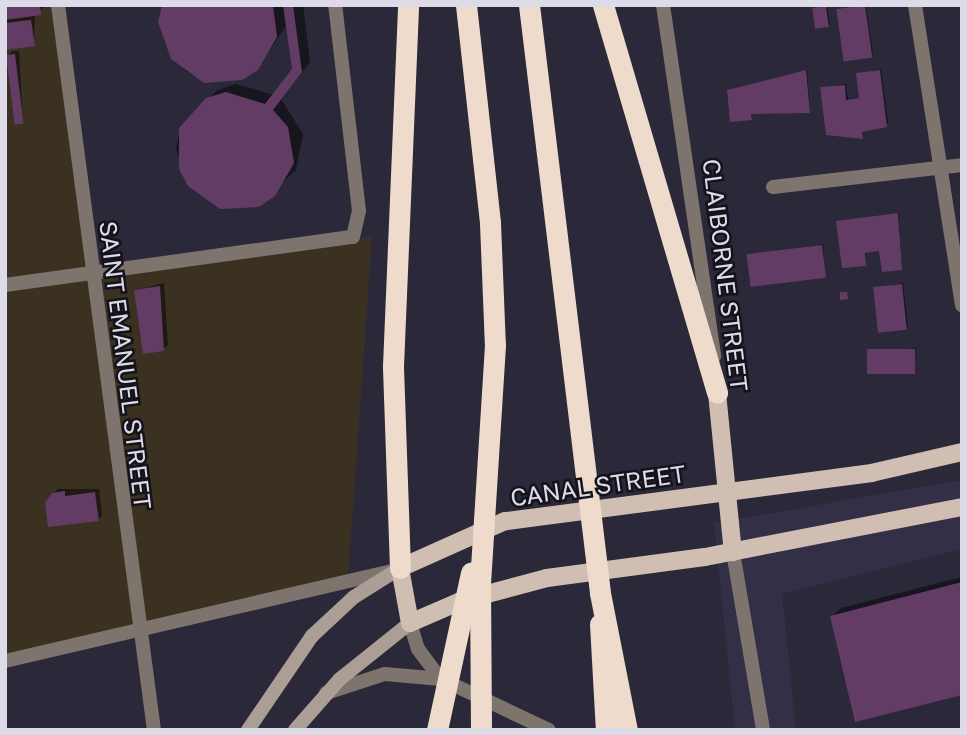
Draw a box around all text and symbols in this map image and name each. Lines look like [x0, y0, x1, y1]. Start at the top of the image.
street label: CLAIBORNE STREET [697, 157, 755, 393]
street label: SAINT EMANUEL STREET [94, 219, 158, 511]
street label: CANAL STREET [509, 458, 687, 512]

